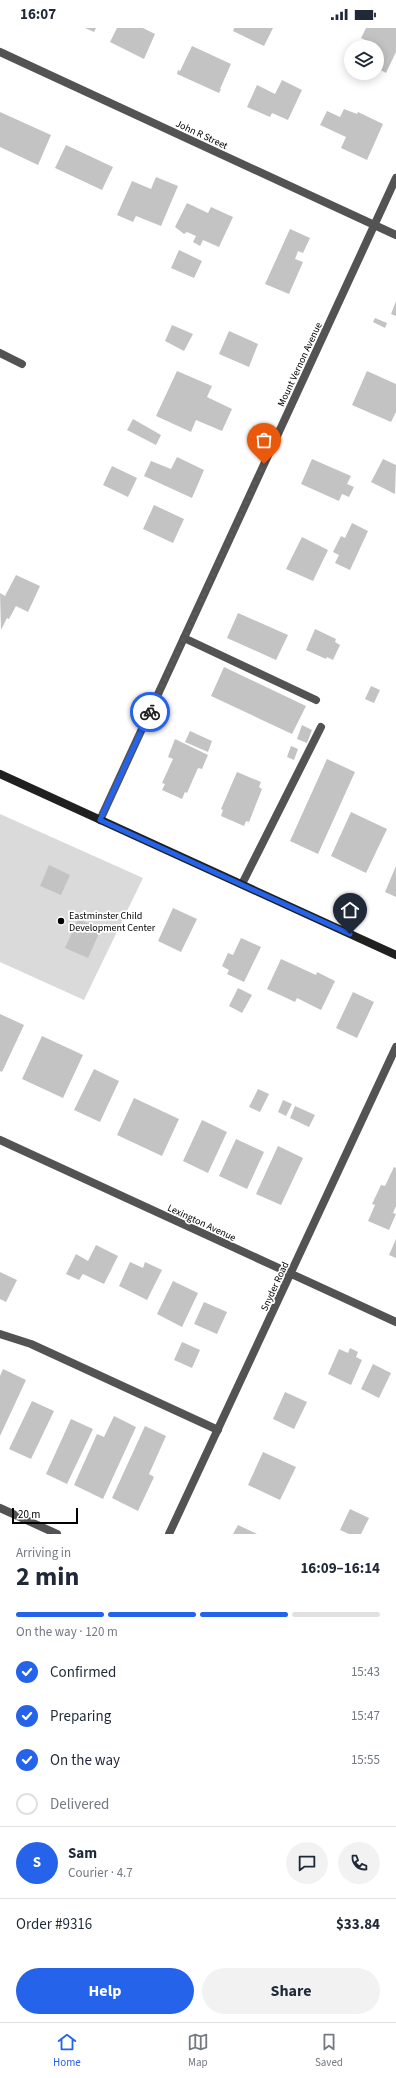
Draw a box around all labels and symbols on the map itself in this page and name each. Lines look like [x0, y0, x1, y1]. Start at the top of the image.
street label: John R Street [173, 117, 230, 153]
street label: Mount Vernon Avenue [274, 320, 326, 409]
pin [247, 423, 281, 464]
courier [130, 692, 170, 732]
pin [333, 893, 367, 934]
place label: Eastminster Child Development Center [69, 909, 156, 935]
marker: Eastminster Child Development Center [56, 916, 66, 926]
street label: Lexington Avenue [165, 1201, 238, 1245]
street label: Snyder Road [257, 1259, 292, 1313]
scale bar [12, 1506, 78, 1525]

